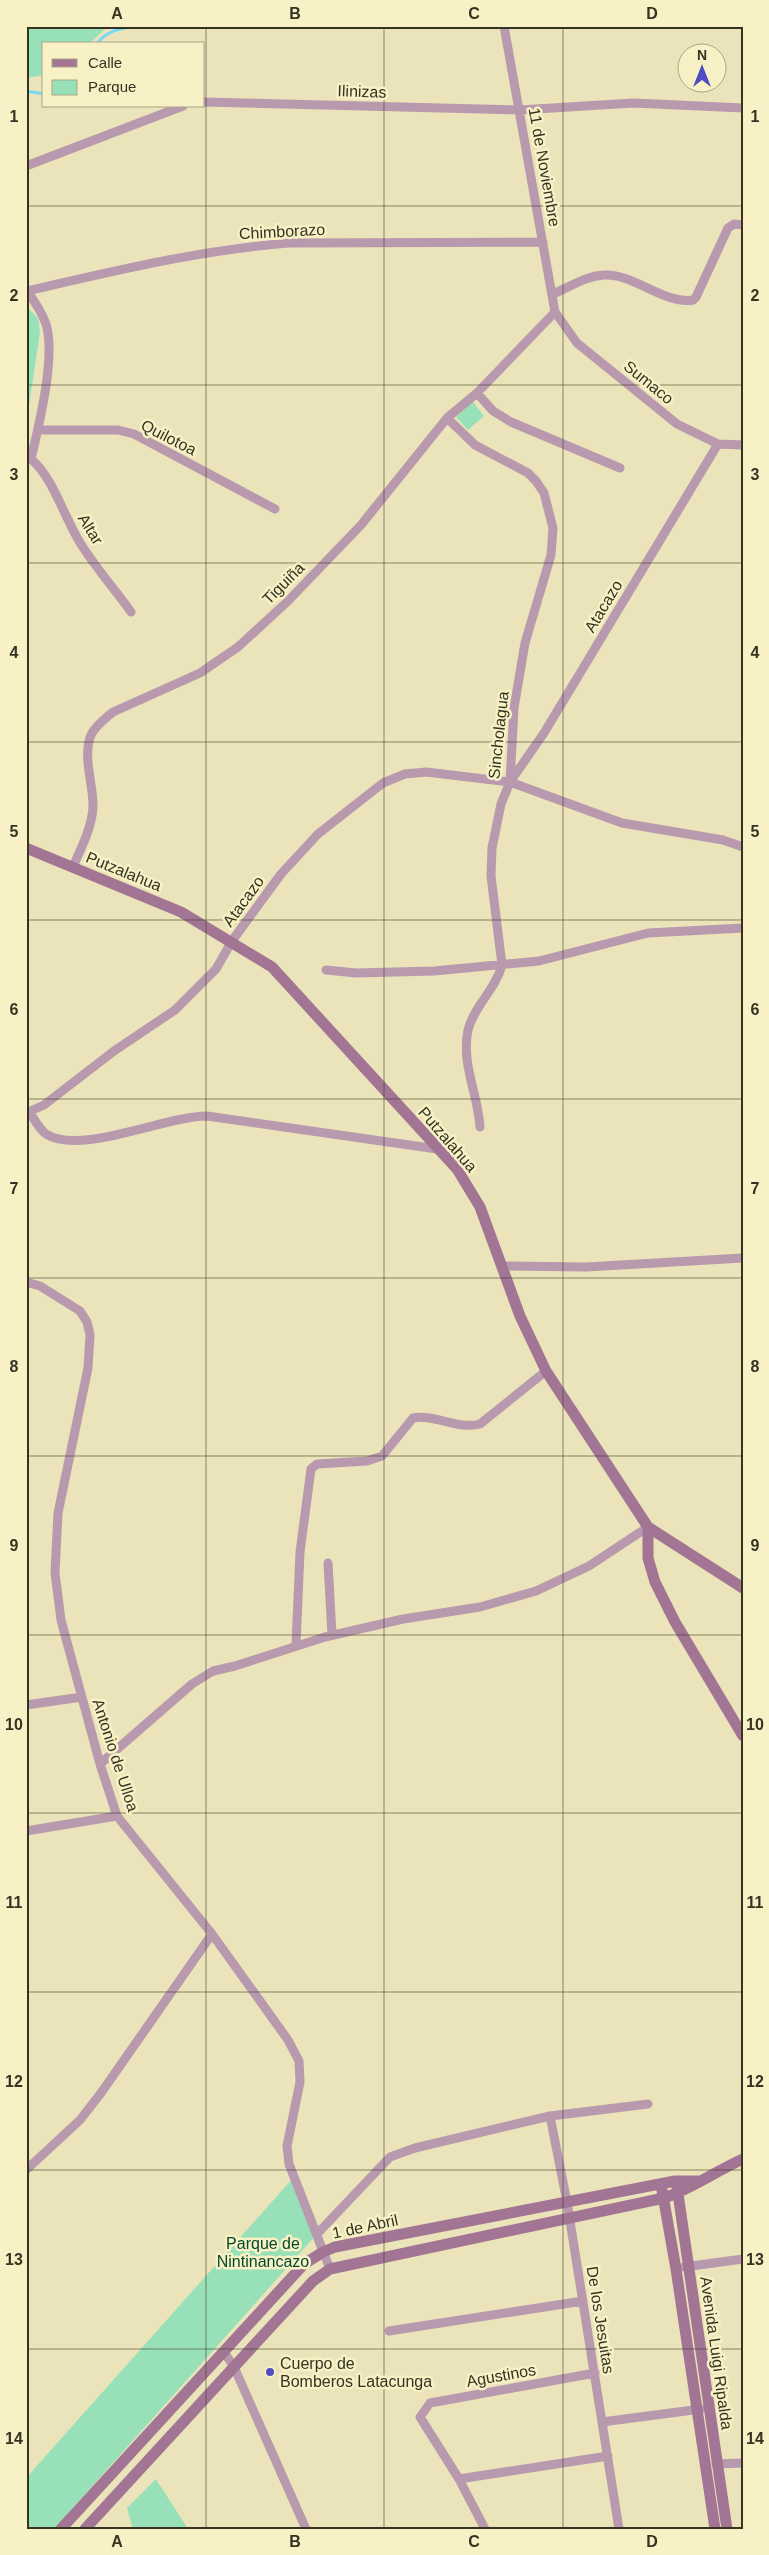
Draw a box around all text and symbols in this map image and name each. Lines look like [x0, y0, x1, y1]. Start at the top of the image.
text: A [111, 5, 123, 22]
text: B [289, 5, 301, 22]
text: C [468, 5, 480, 22]
text: D [646, 5, 658, 22]
legend [42, 42, 205, 108]
north arrow [676, 42, 726, 92]
text: N [697, 47, 707, 63]
text: Calle [88, 54, 122, 71]
text: Parque [88, 78, 136, 95]
street label: Ilinizas [337, 82, 387, 101]
street label: 11 de Noviembre [526, 106, 563, 228]
text: 1 [10, 108, 19, 125]
text: 1 [751, 108, 760, 125]
street label: Chimborazo [239, 221, 326, 242]
text: 2 [10, 287, 19, 304]
text: 2 [751, 287, 760, 304]
street label: Sumaco [621, 357, 677, 408]
street label: Quilotoa [138, 416, 199, 459]
text: 3 [10, 466, 19, 483]
text: 3 [751, 466, 760, 483]
street label: Altar [75, 511, 107, 548]
street label: Tiguiña [259, 559, 308, 608]
street label: Atacazo [581, 577, 626, 635]
text: 4 [10, 644, 19, 661]
text: 4 [751, 644, 760, 661]
street label: Sincholagua [485, 690, 512, 780]
text: 5 [10, 823, 19, 840]
text: 5 [751, 823, 760, 840]
street label: Putzalahua [84, 849, 164, 894]
street label: Atacazo [220, 873, 267, 930]
text: 6 [10, 1001, 19, 1018]
text: 6 [751, 1001, 760, 1018]
street label: Putzalahua [415, 1104, 480, 1175]
text: 7 [10, 1180, 19, 1197]
text: 7 [751, 1180, 760, 1197]
text: 8 [10, 1358, 19, 1375]
text: 8 [751, 1358, 760, 1375]
text: 9 [10, 1537, 19, 1554]
text: 9 [751, 1537, 760, 1554]
street label: Antonio de Ulloa [89, 1697, 142, 1814]
text: 10 [5, 1716, 23, 1733]
text: 10 [746, 1716, 764, 1733]
text: 11 [6, 1894, 23, 1911]
text: 11 [747, 1894, 764, 1911]
text: 12 [5, 2073, 23, 2090]
text: 12 [746, 2073, 764, 2090]
street label: 1 de Abril [331, 2211, 400, 2242]
park label: Parque de Nintinancazo [217, 2235, 309, 2270]
text: 13 [5, 2251, 23, 2268]
text: 13 [746, 2251, 764, 2268]
street label: De los Jesuitas [584, 2265, 617, 2375]
street label: Avenida Luigi Ripalda [697, 2275, 736, 2431]
place label: Cuerpo de Bomberos Latacunga [280, 2355, 432, 2390]
street label: Agustinos [465, 2361, 537, 2390]
marker: Cuerpo de Bomberos Latacunga [264, 2366, 276, 2378]
text: 14 [5, 2430, 23, 2447]
text: 14 [746, 2430, 764, 2447]
text: A [111, 2533, 123, 2550]
text: B [289, 2533, 301, 2550]
text: C [468, 2533, 480, 2550]
text: D [646, 2533, 658, 2550]

